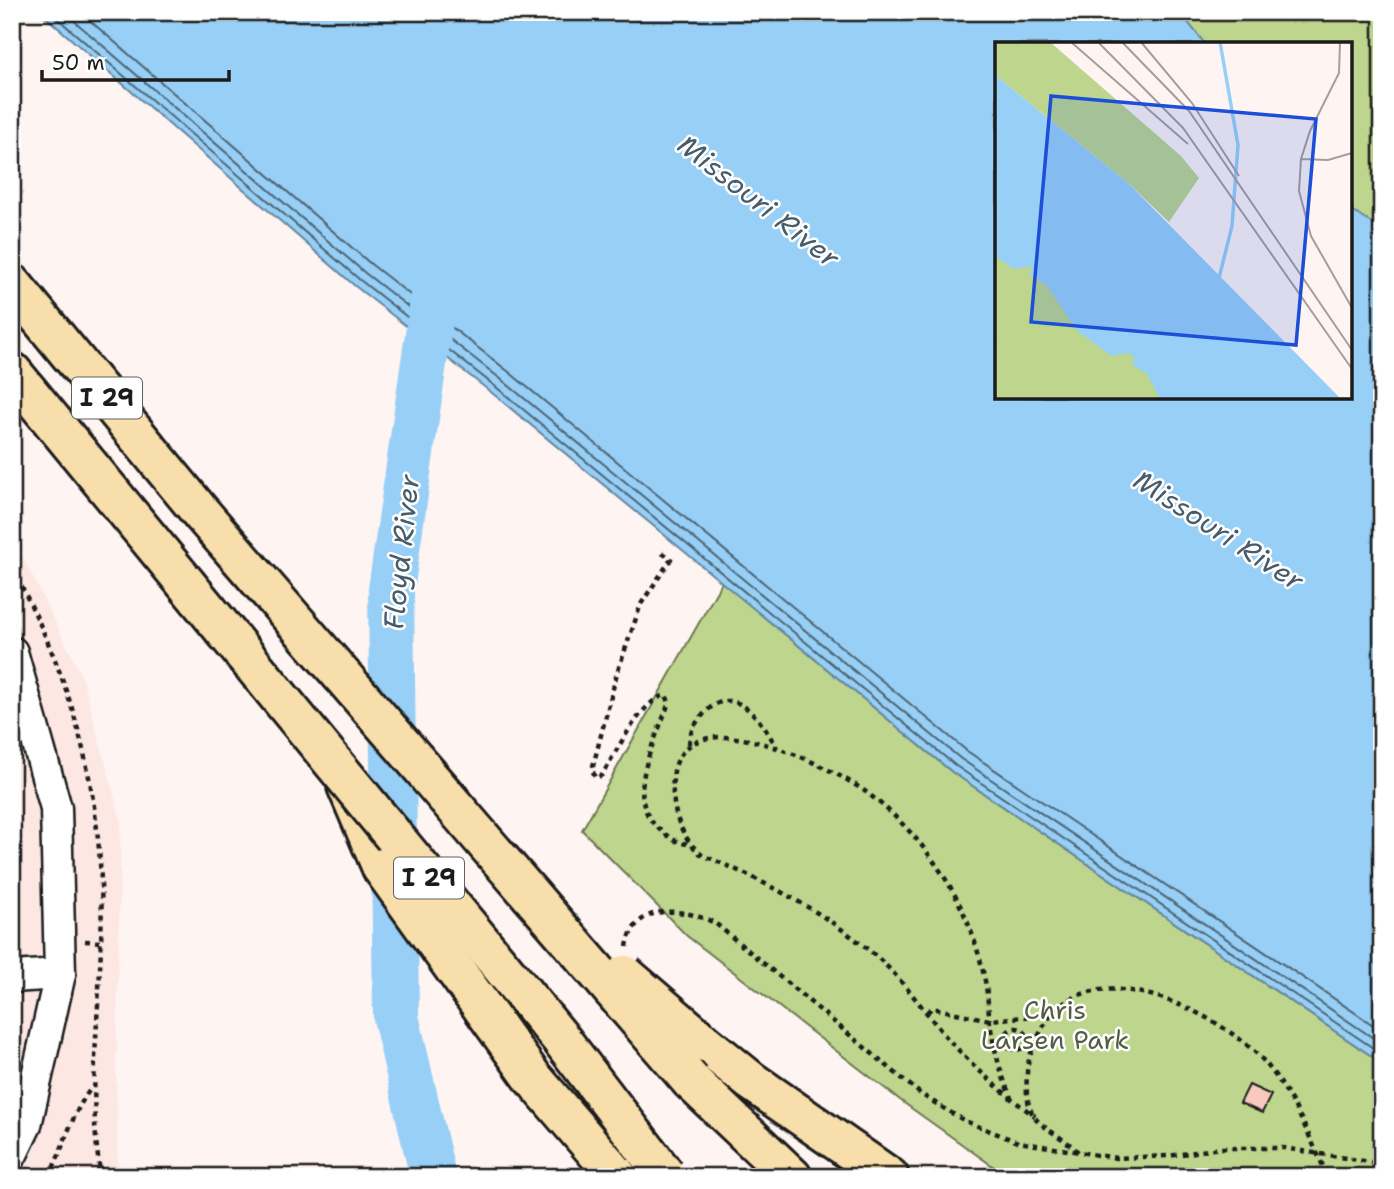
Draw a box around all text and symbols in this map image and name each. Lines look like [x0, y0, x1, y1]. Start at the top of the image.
scale bar [42, 38, 229, 82]
inset map [995, 42, 1352, 399]
text: 50 m [52, 49, 105, 77]
water label: Missouri River [670, 126, 849, 277]
road number: I 29 [72, 377, 142, 418]
water label: Missouri River [1126, 461, 1312, 600]
water label: Floyd River [374, 472, 428, 631]
road number: I 29 [394, 858, 464, 898]
park label: Chris Larsen Park [981, 992, 1129, 1057]

